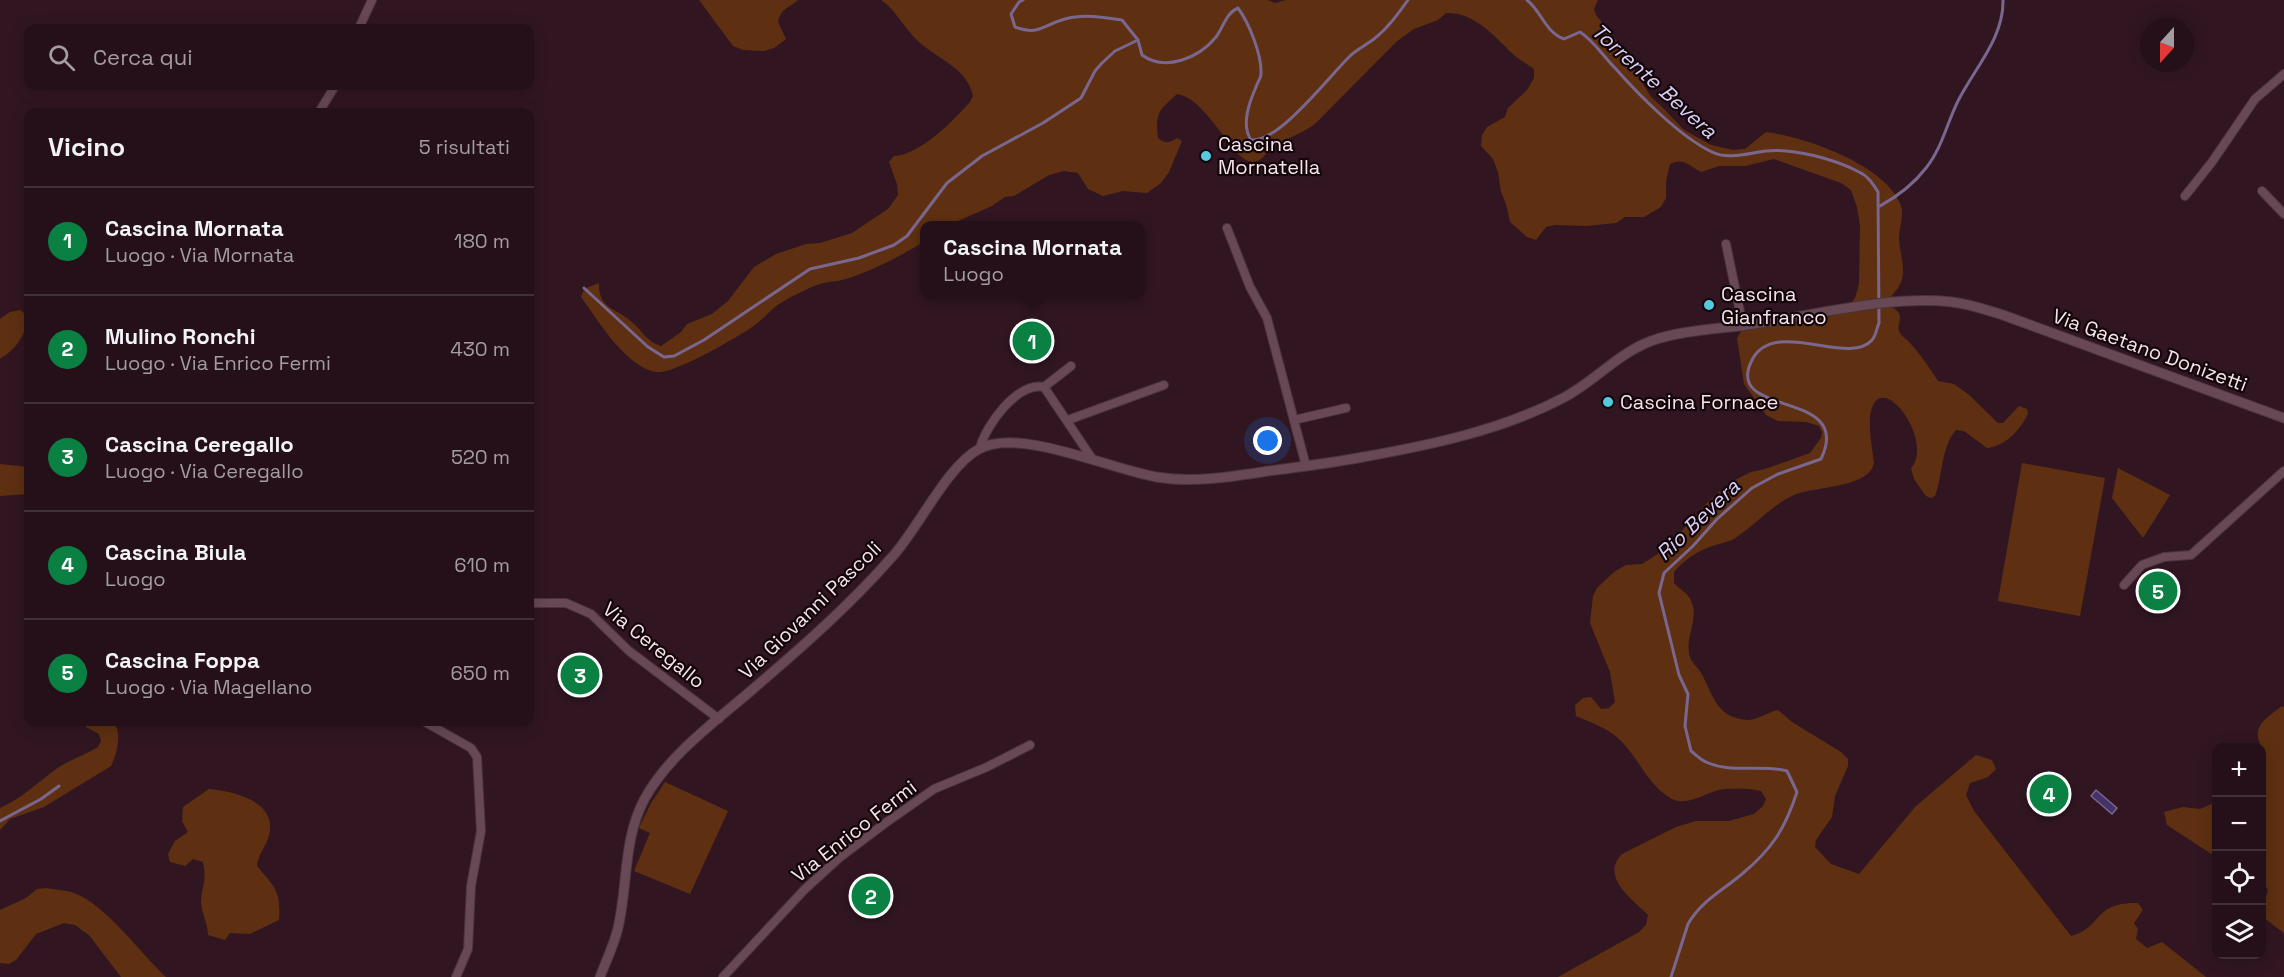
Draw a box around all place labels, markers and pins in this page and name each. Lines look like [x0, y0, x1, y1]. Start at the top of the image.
place label: Cascina Mornatella [1218, 131, 1320, 180]
marker: Cascina Mornatella [1199, 149, 1213, 163]
place label: Cascina Gianfranco [1721, 281, 1827, 330]
marker: Cascina Gianfranco [1702, 298, 1716, 312]
pin: 1 [1012, 318, 1052, 364]
place label: Cascina Fornace [1620, 389, 1778, 415]
marker: Cascina Fornace [1601, 395, 1615, 409]
pin: 5 [2138, 568, 2178, 614]
pin: 3 [560, 652, 600, 698]
pin: 4 [2030, 772, 2068, 816]
pin: 2 [852, 874, 890, 918]

